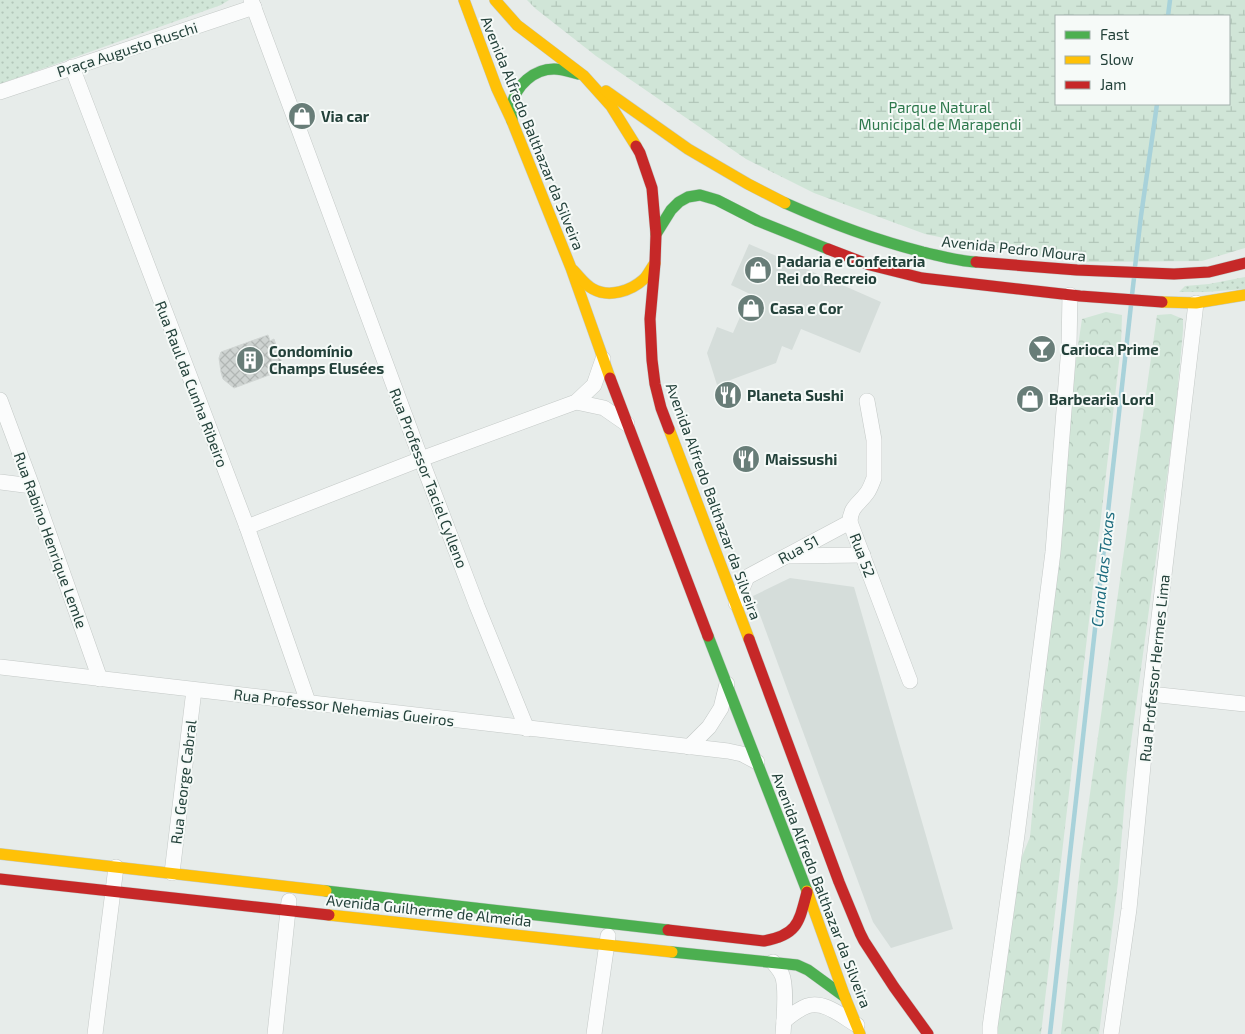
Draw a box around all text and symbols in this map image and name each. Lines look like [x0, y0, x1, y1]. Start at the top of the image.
street label: Avenida Alfredo Balthazar da Silveira [478, 13, 588, 253]
legend [1055, 15, 1230, 105]
street label: Praça Augusto Ruschi [54, 18, 200, 81]
text: Fast [1100, 25, 1130, 43]
text: Slow [1100, 50, 1134, 68]
text: Jam [1100, 75, 1126, 93]
park label: Parque Natural Municipal de Marapendi [859, 98, 1021, 133]
shop icon: Via car [287, 101, 317, 131]
place label: Via car [321, 107, 370, 125]
street label: Avenida Pedro Moura [941, 231, 1087, 265]
place label: Padaria e Confeitaria Rei do Recreio [777, 252, 925, 287]
shop icon: Padaria e Confeitaria Rei do Recreio [743, 255, 773, 285]
shop icon: Casa e Cor [736, 293, 766, 323]
street label: Rua Raul da Cunha Ribeiro [152, 298, 232, 470]
place label: Casa e Cor [770, 299, 843, 317]
bar icon: Carioca Prime [1027, 334, 1057, 364]
place label: Carioca Prime [1061, 340, 1159, 358]
place label: Condomínio Champs Elusées [269, 342, 384, 377]
building icon: Condomínio Champs Elusées [235, 345, 265, 375]
street label: Avenida Alfredo Balthazar da Silveira [663, 380, 765, 622]
restaurant icon: Planeta Sushi [713, 380, 743, 410]
shop icon: Barbearia Lord [1015, 384, 1045, 414]
street label: Rua Professor Taciel Cylleno [386, 385, 472, 571]
place label: Planeta Sushi [747, 386, 844, 404]
place label: Barbearia Lord [1049, 390, 1154, 408]
restaurant icon: Maissushi [731, 444, 761, 474]
street label: Rua Rabino Henrique Lemle [11, 449, 91, 631]
place label: Maissushi [765, 450, 837, 468]
water label: Canal das Taxas [1086, 510, 1118, 628]
street label: Rua 52 [846, 530, 880, 580]
street label: Rua 51 [775, 531, 821, 567]
street label: Rua Professor Hermes Lima [1135, 574, 1173, 762]
street label: Rua Professor Nehemias Gueiros [233, 685, 455, 729]
street label: Rua George Cabral [166, 718, 200, 845]
street label: Avenida Alfredo Balthazar da Silveira [769, 770, 875, 1010]
street label: Avenida Guilherme de Almeida [326, 890, 532, 930]

